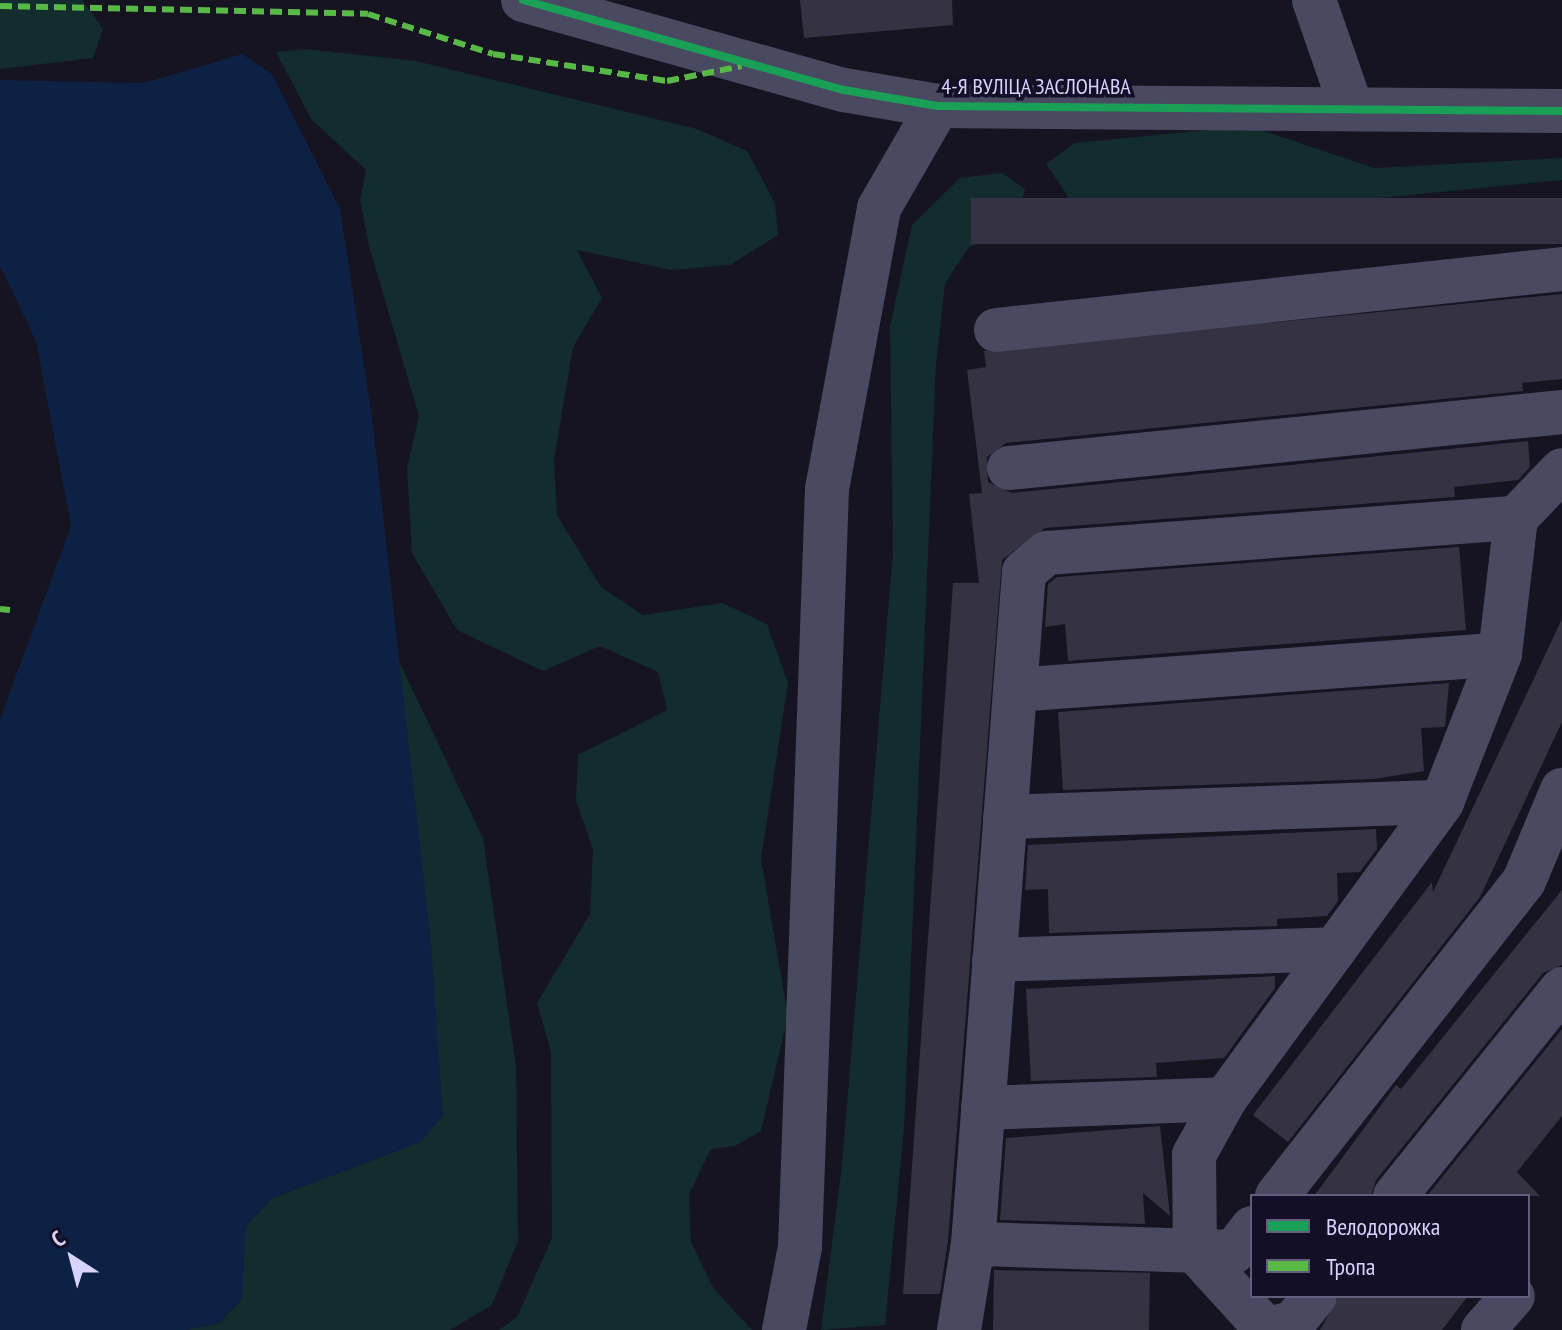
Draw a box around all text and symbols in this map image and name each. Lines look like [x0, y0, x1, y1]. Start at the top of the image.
street label: 4-Я ВУЛІЦА ЗАСЛОНАВА [941, 74, 1131, 100]
legend [1250, 1194, 1530, 1298]
text: Велодорожка [1326, 1211, 1440, 1242]
north arrow [32, 1218, 112, 1298]
text: С [46, 1224, 70, 1253]
text: Тропа [1326, 1251, 1375, 1282]

